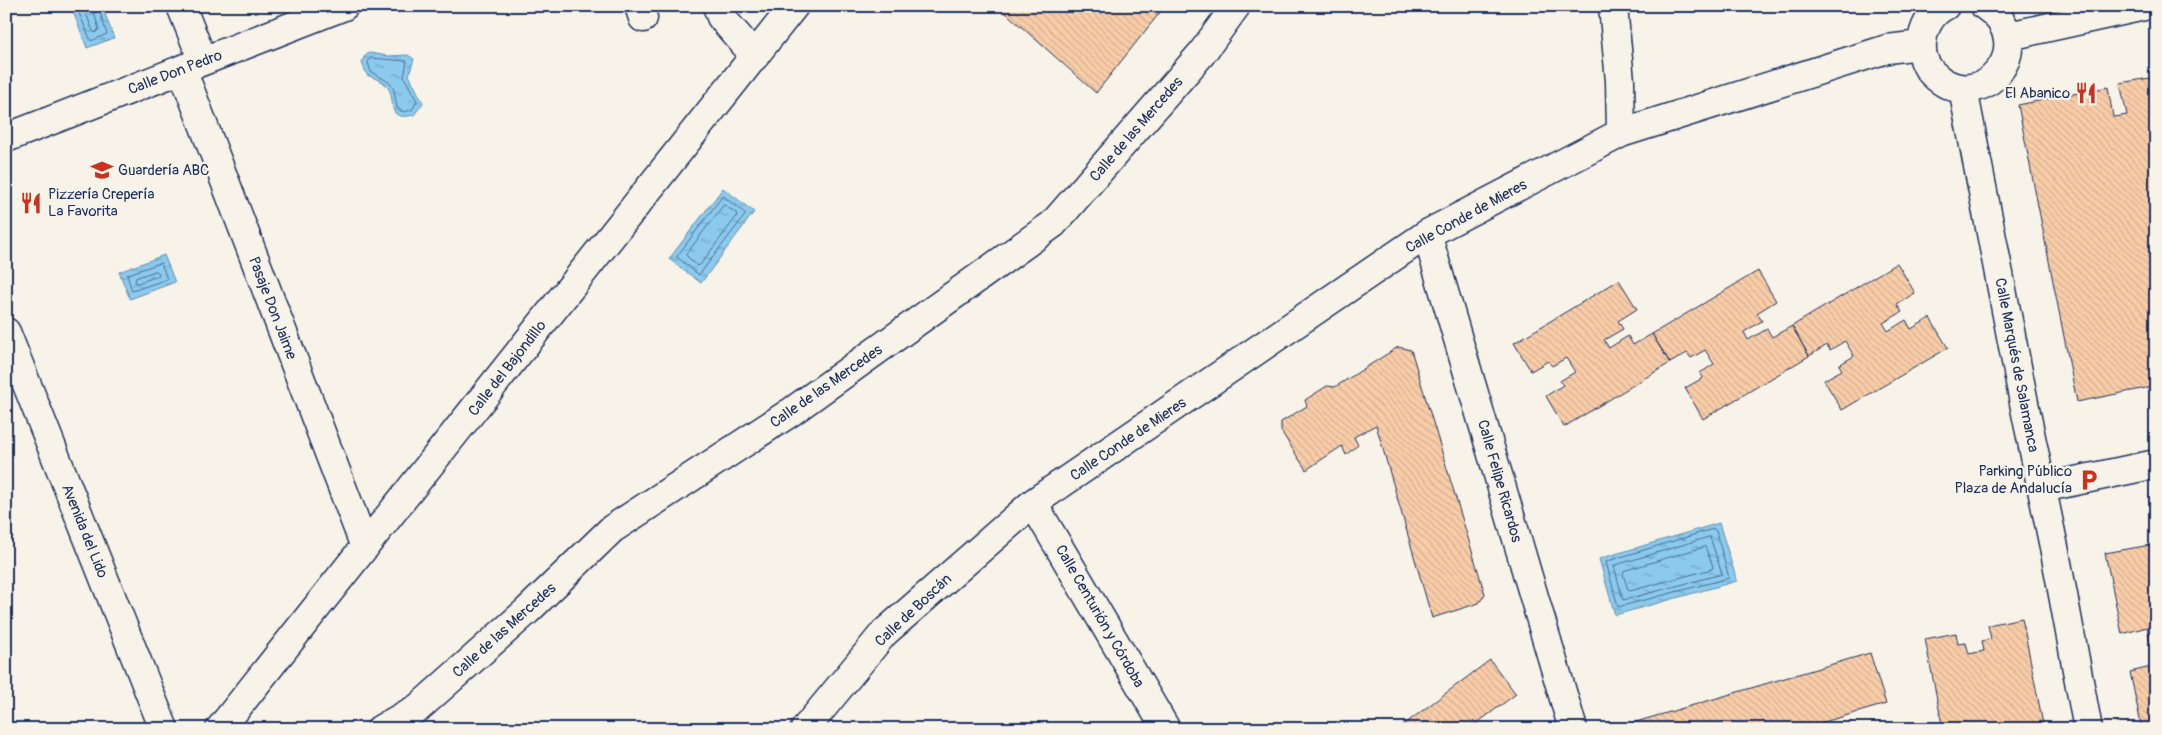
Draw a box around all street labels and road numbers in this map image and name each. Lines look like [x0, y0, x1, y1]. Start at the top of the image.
street label: Calle Don Pedro [125, 46, 225, 99]
street label: Calle de las Mercedes [1086, 73, 1187, 186]
street label: Calle Conde de Mieres [1402, 175, 1531, 258]
street label: Pasaje Don Jaime [244, 254, 301, 363]
street label: Calle Marqués de Salamanca [1990, 276, 2043, 454]
street label: Calle del Bajondillo [464, 317, 551, 420]
street label: Calle de las Mercedes [766, 340, 886, 432]
street label: Calle Conde de Mieres [1067, 393, 1190, 485]
street label: Calle Felipe Ricardos [1473, 418, 1526, 545]
street label: Avenida del Lido [57, 482, 112, 581]
street label: Calle Centurión y Córdoba [1051, 541, 1148, 691]
street label: Calle de Boscán [871, 570, 956, 651]
street label: Calle de las Mercedes [449, 579, 560, 682]

